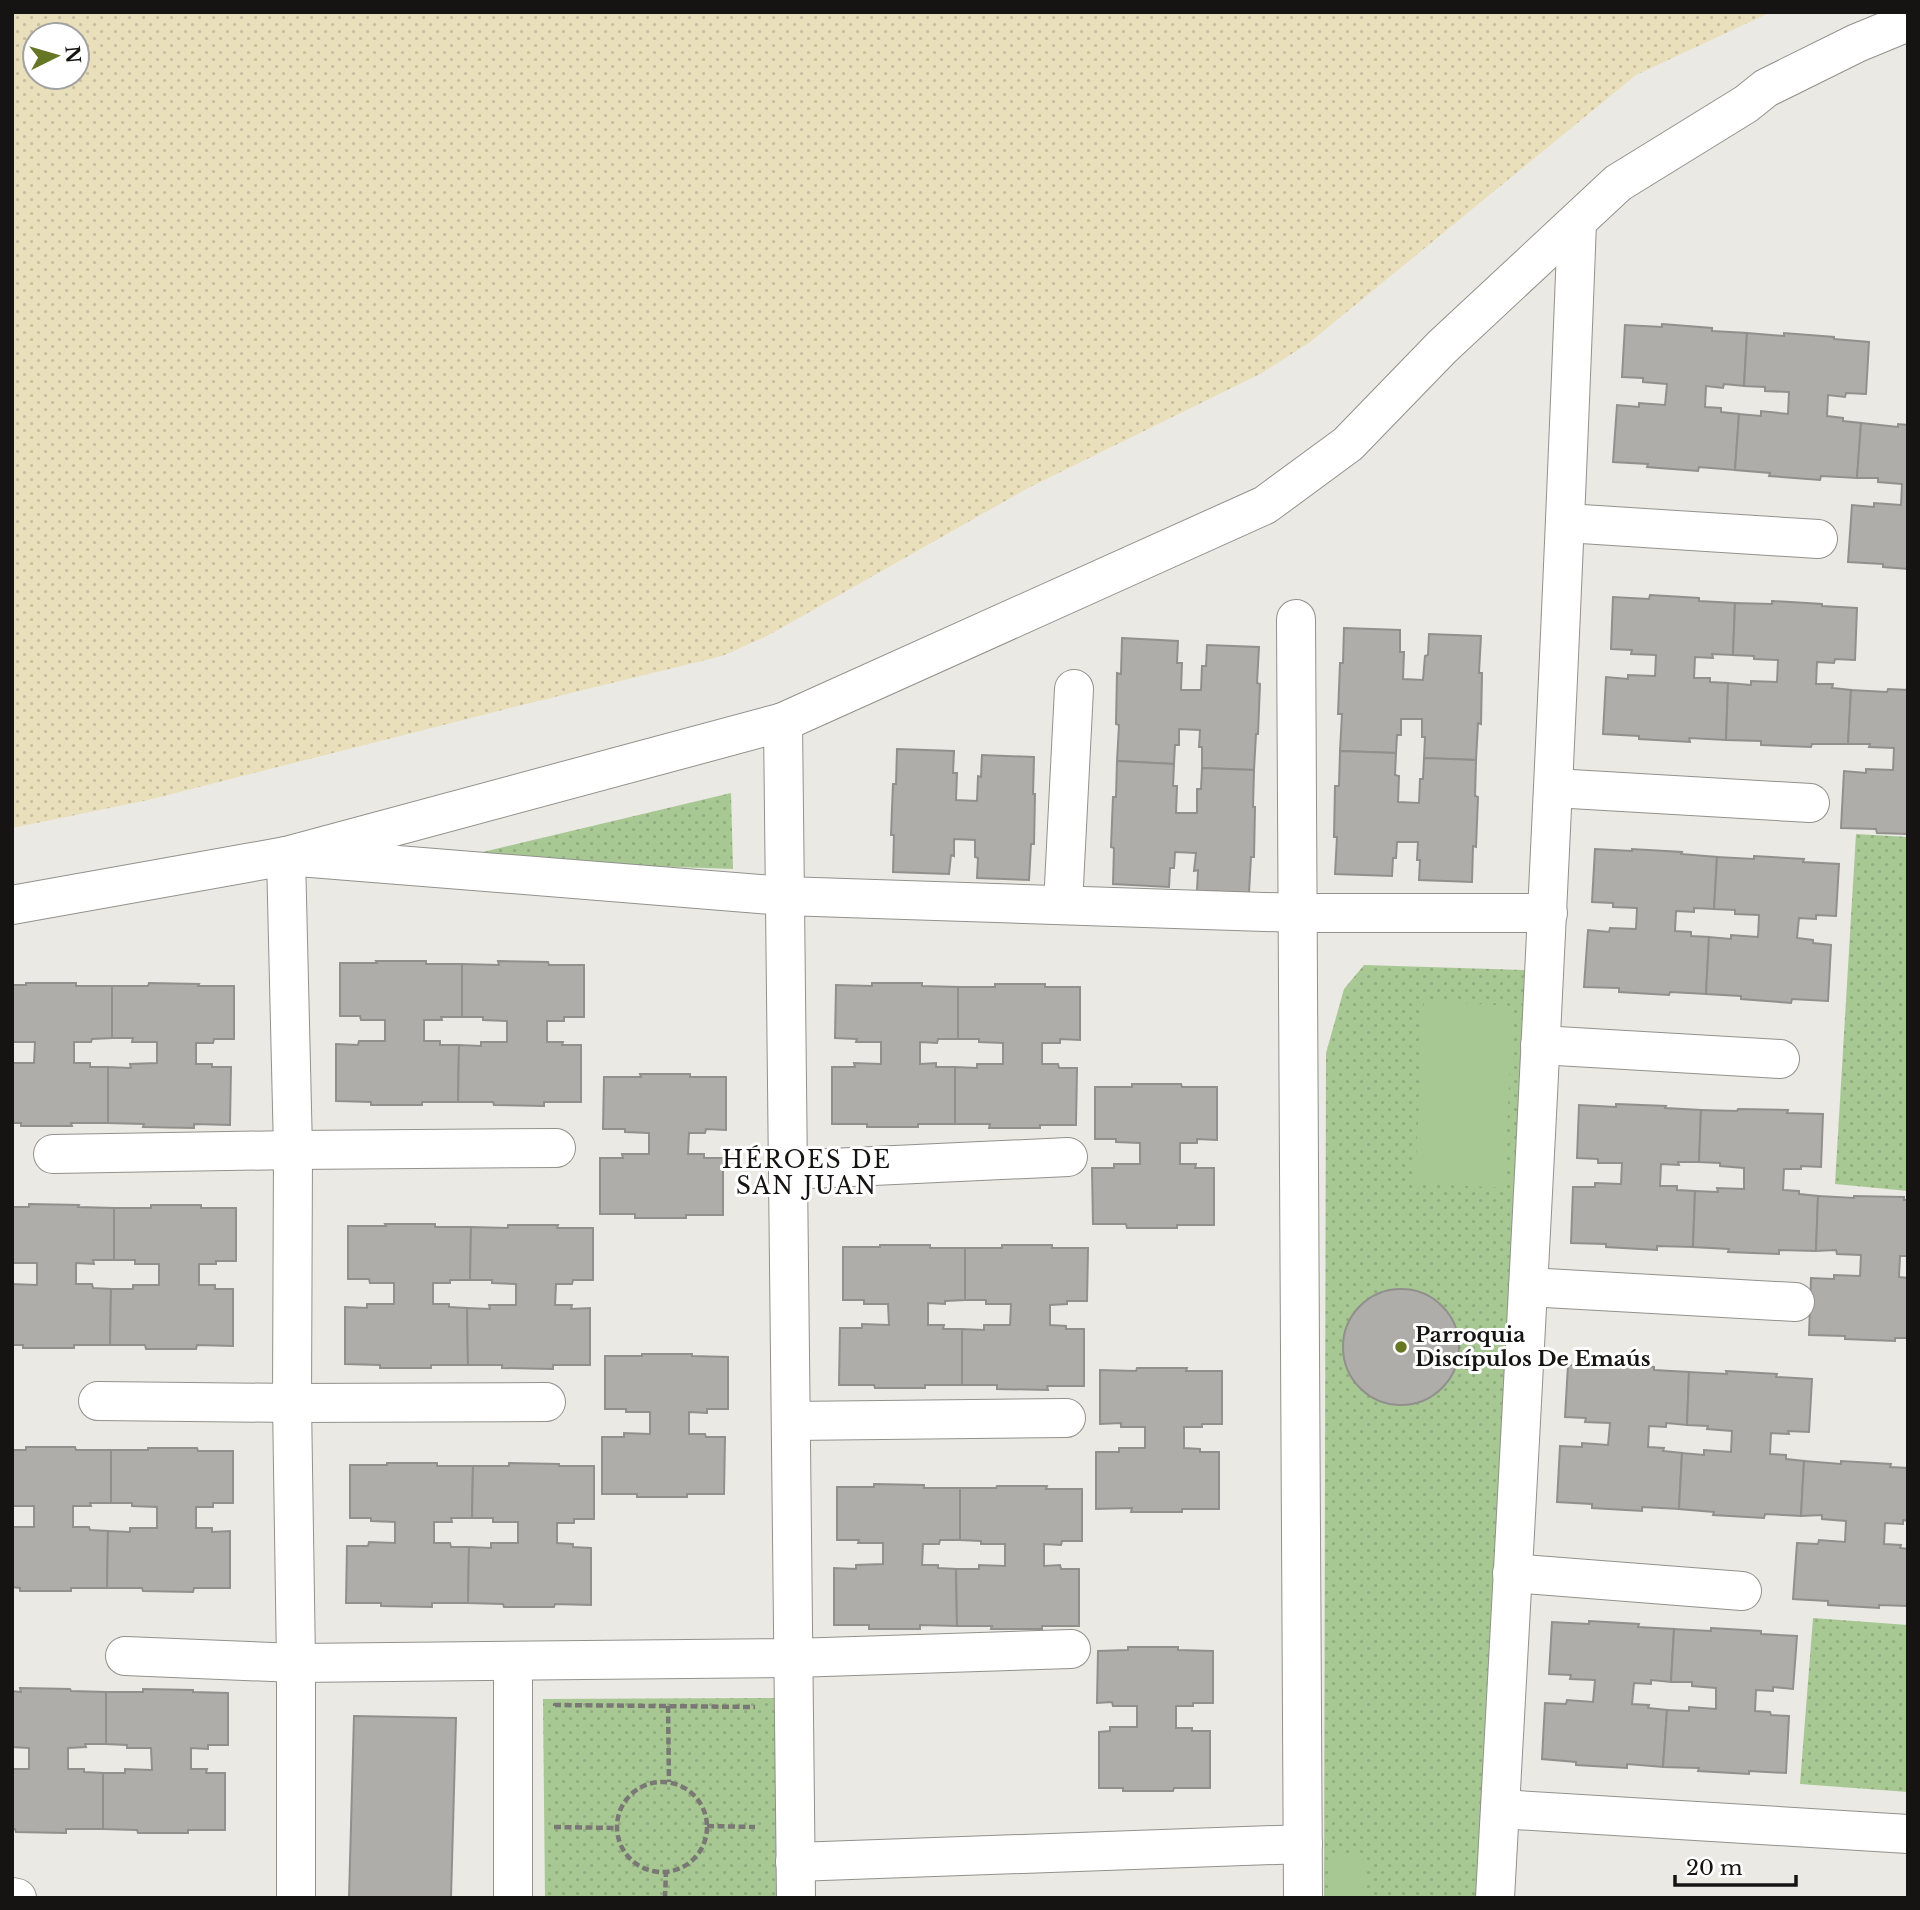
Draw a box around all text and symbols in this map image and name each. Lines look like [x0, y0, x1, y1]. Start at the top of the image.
north arrow [21, 21, 91, 91]
text: N [60, 45, 85, 65]
district label: HÉROES DE SAN JUAN [722, 1145, 892, 1200]
place label: Parroquia Discípulos De Emaús [1415, 1322, 1651, 1372]
marker: Parroquia Discípulos De Emaús [1393, 1339, 1409, 1355]
scale bar [1675, 1843, 1796, 1887]
text: 20 m [1686, 1855, 1743, 1881]

